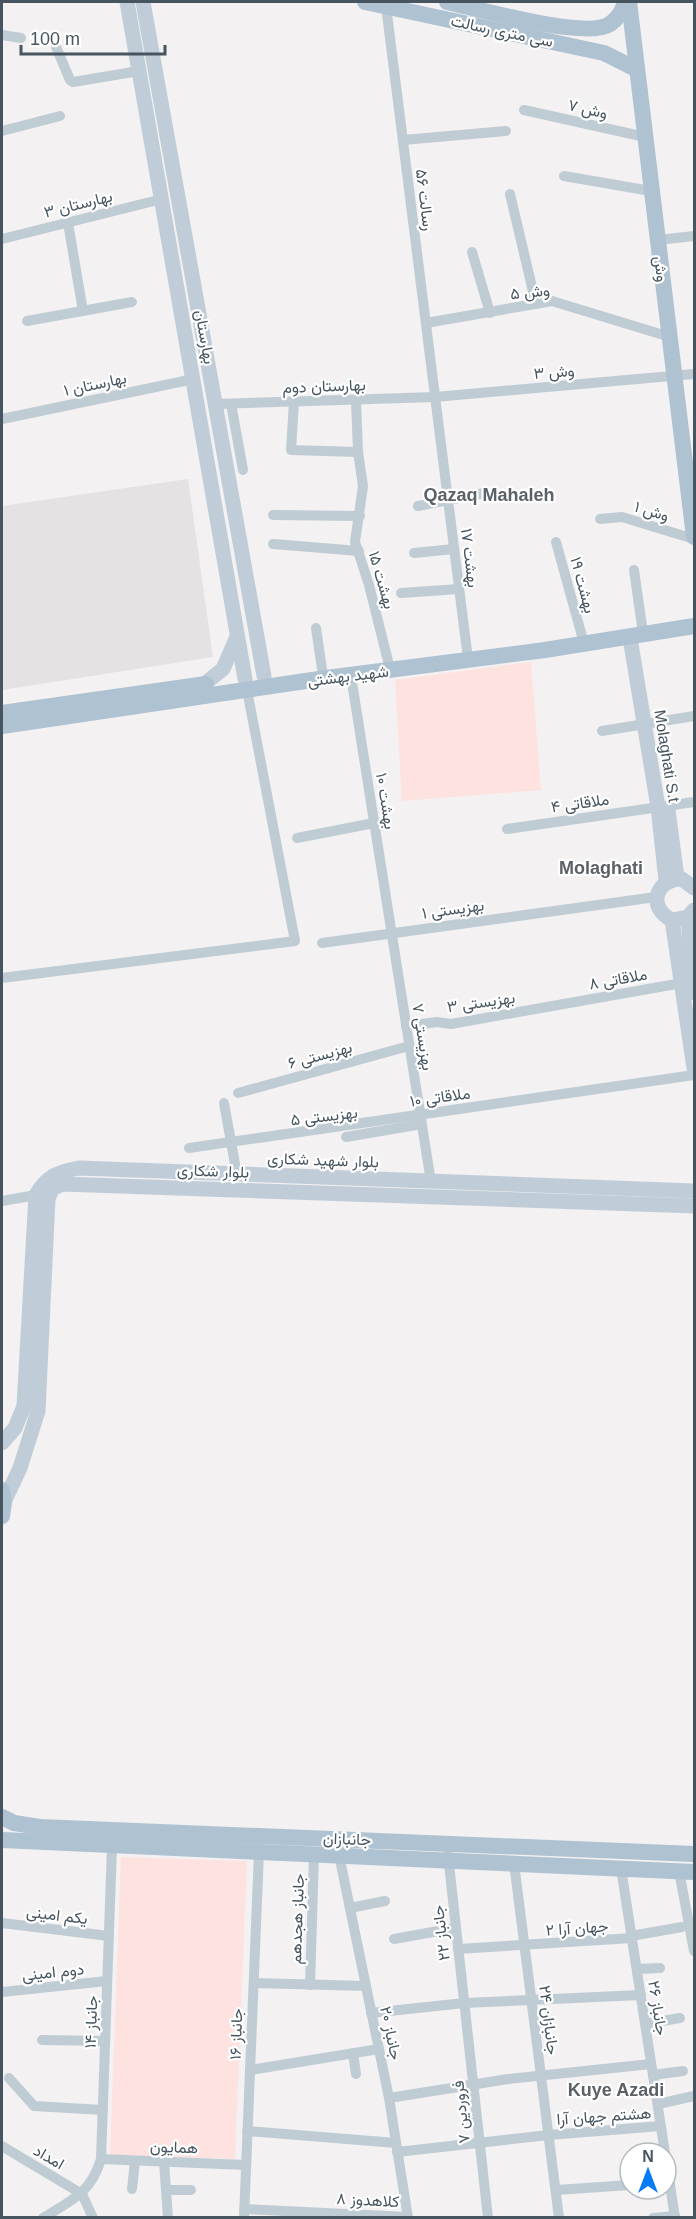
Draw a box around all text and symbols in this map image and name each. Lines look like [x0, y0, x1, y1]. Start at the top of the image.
street label: سی متری رسالت [449, 12, 555, 52]
scale bar [21, 18, 165, 56]
text: 100 m [30, 29, 80, 49]
street label: وش ۷ [566, 96, 609, 124]
street label: ۵۶ رسالت [411, 168, 437, 232]
street label: بهارستان ۳ [42, 187, 114, 223]
street label: وش [649, 255, 671, 283]
street label: وش ۵ [509, 281, 551, 305]
street label: بهارستان [190, 309, 218, 366]
street label: وش ۳ [533, 362, 575, 384]
street label: ۱ بهارستان [62, 369, 128, 401]
street label: بهارستان دوم [282, 376, 366, 398]
district label: Qazaq Mahaleh [423, 485, 555, 505]
street label: وش ۱ [632, 498, 671, 526]
street label: بهشت ۱۷ [456, 527, 482, 589]
street label: بهشت ۱۵ [364, 549, 398, 612]
street label: بهشت ۱۹ [565, 555, 599, 616]
street label: شهید بهشتی [306, 663, 390, 691]
street label: Molaghati S.t [651, 709, 683, 804]
street label: بهشت ۱۰ [371, 772, 399, 831]
street label: ملاقاتی ۴ [550, 791, 610, 817]
district label: Molaghati [559, 858, 643, 878]
street label: بهزیستی ۱ [421, 896, 485, 924]
street label: ملاقاتی ۸ [588, 966, 649, 994]
street label: ۳ بهزیستی [446, 989, 516, 1017]
street label: ۷ بهزیستی [407, 1002, 437, 1072]
street label: بهزیستی ۶ [286, 1038, 354, 1074]
street label: ۱۰ ملاقاتی [409, 1084, 472, 1112]
street label: ۵ بهزیستی [290, 1103, 359, 1131]
street label: بلوار شهید شکاری [267, 1150, 379, 1172]
street label: بلوار شکاری [177, 1161, 249, 1183]
street label: جانبازان [323, 1830, 372, 1850]
street label: جانباز هجدهم [287, 1873, 309, 1965]
street label: یکم امینی [25, 1903, 89, 1929]
street label: ۲۲ جانباز [429, 1904, 455, 1962]
street label: ۲ جهان آرا [545, 1917, 609, 1941]
street label: دوم امینی [21, 1960, 85, 1986]
street label: جانباز ۲۶ [643, 1979, 671, 2037]
street label: جانبازان ۲۴ [534, 1984, 562, 2056]
street label: جانباز ۱۴ [82, 1995, 102, 2049]
street label: ۲۰ جانباز [375, 2005, 405, 2062]
street label: جانباز ۱۶ [227, 2008, 247, 2060]
street label: فروردین ۷ [449, 2079, 475, 2144]
district label: Kuye Azadi [568, 2080, 664, 2100]
street label: هشتم جهان آرا [556, 2104, 652, 2130]
street label: همایون [150, 2138, 198, 2158]
north arrow [618, 2141, 678, 2201]
street label: امداد [31, 2142, 67, 2172]
text: N [642, 2148, 654, 2165]
street label: کلاهدوز ۸ [336, 2190, 400, 2212]

